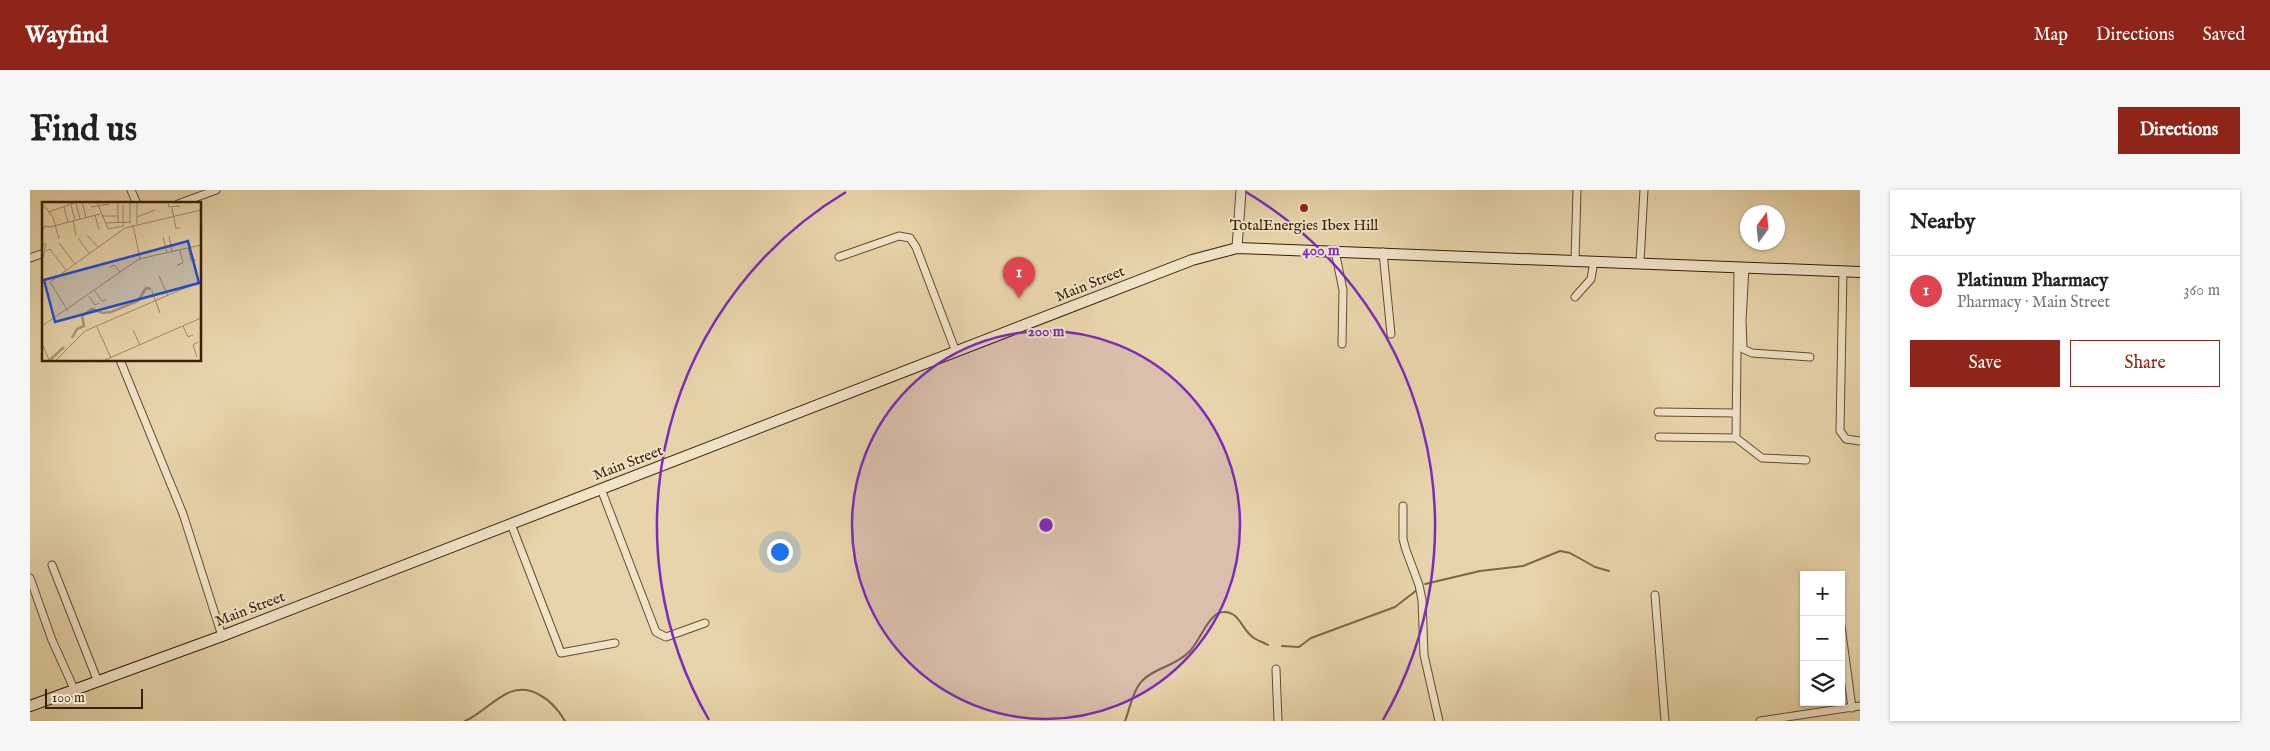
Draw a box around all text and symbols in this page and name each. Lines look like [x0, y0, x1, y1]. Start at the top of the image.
text: Wayfind [25, 20, 108, 51]
text: Map [2034, 24, 2068, 47]
text: Directions [2096, 24, 2174, 47]
text: Saved [2202, 24, 2245, 47]
button: Directions [2118, 107, 2240, 154]
text: Find us [30, 108, 137, 153]
inset map [42, 202, 201, 361]
marker: TotalEnergies Ibex Hill [1298, 202, 1310, 214]
north arrow [1740, 205, 1785, 250]
text: Nearby [1910, 209, 1975, 236]
place label: TotalEnergies Ibex Hill [1230, 216, 1379, 235]
text: 400 m [1303, 241, 1340, 260]
pin: 1 [1003, 257, 1035, 298]
street label: Main Street [1053, 261, 1127, 307]
text: Platinum Pharmacy [1957, 269, 2108, 293]
text: 1 [1923, 281, 1929, 301]
text: 360 m [2184, 281, 2220, 301]
text: Pharmacy · Main Street [1957, 293, 2110, 313]
text: 200 m [1028, 322, 1065, 341]
button: Save [1910, 340, 2060, 387]
button: Share [2070, 340, 2220, 387]
street label: Main Street [590, 441, 666, 485]
centre of rings [1037, 516, 1055, 534]
your location [767, 539, 793, 565]
map controls [1800, 571, 1845, 706]
button: + [1800, 571, 1845, 616]
street label: Main Street [212, 587, 288, 631]
button: − [1800, 616, 1845, 661]
button: layers [1800, 661, 1845, 706]
scale bar [45, 686, 142, 709]
text: 100 m [52, 689, 85, 707]

